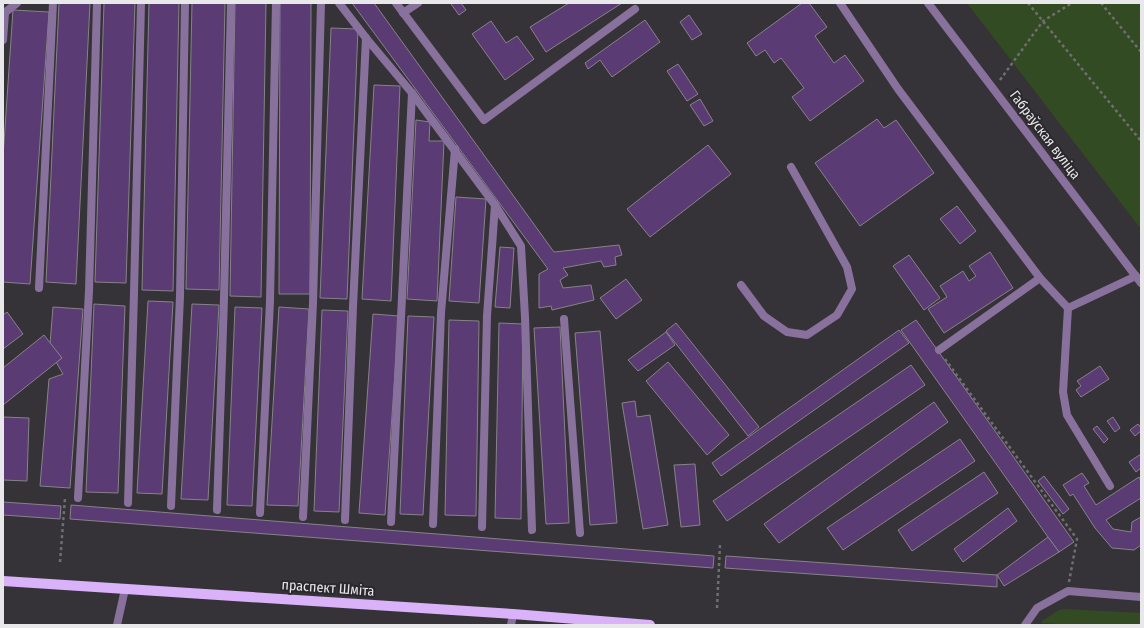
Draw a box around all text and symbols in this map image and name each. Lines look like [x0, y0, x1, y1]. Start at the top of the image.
street label: Габраўская вуліца [1006, 87, 1084, 183]
street label: праспект Шміта [281, 576, 375, 600]

